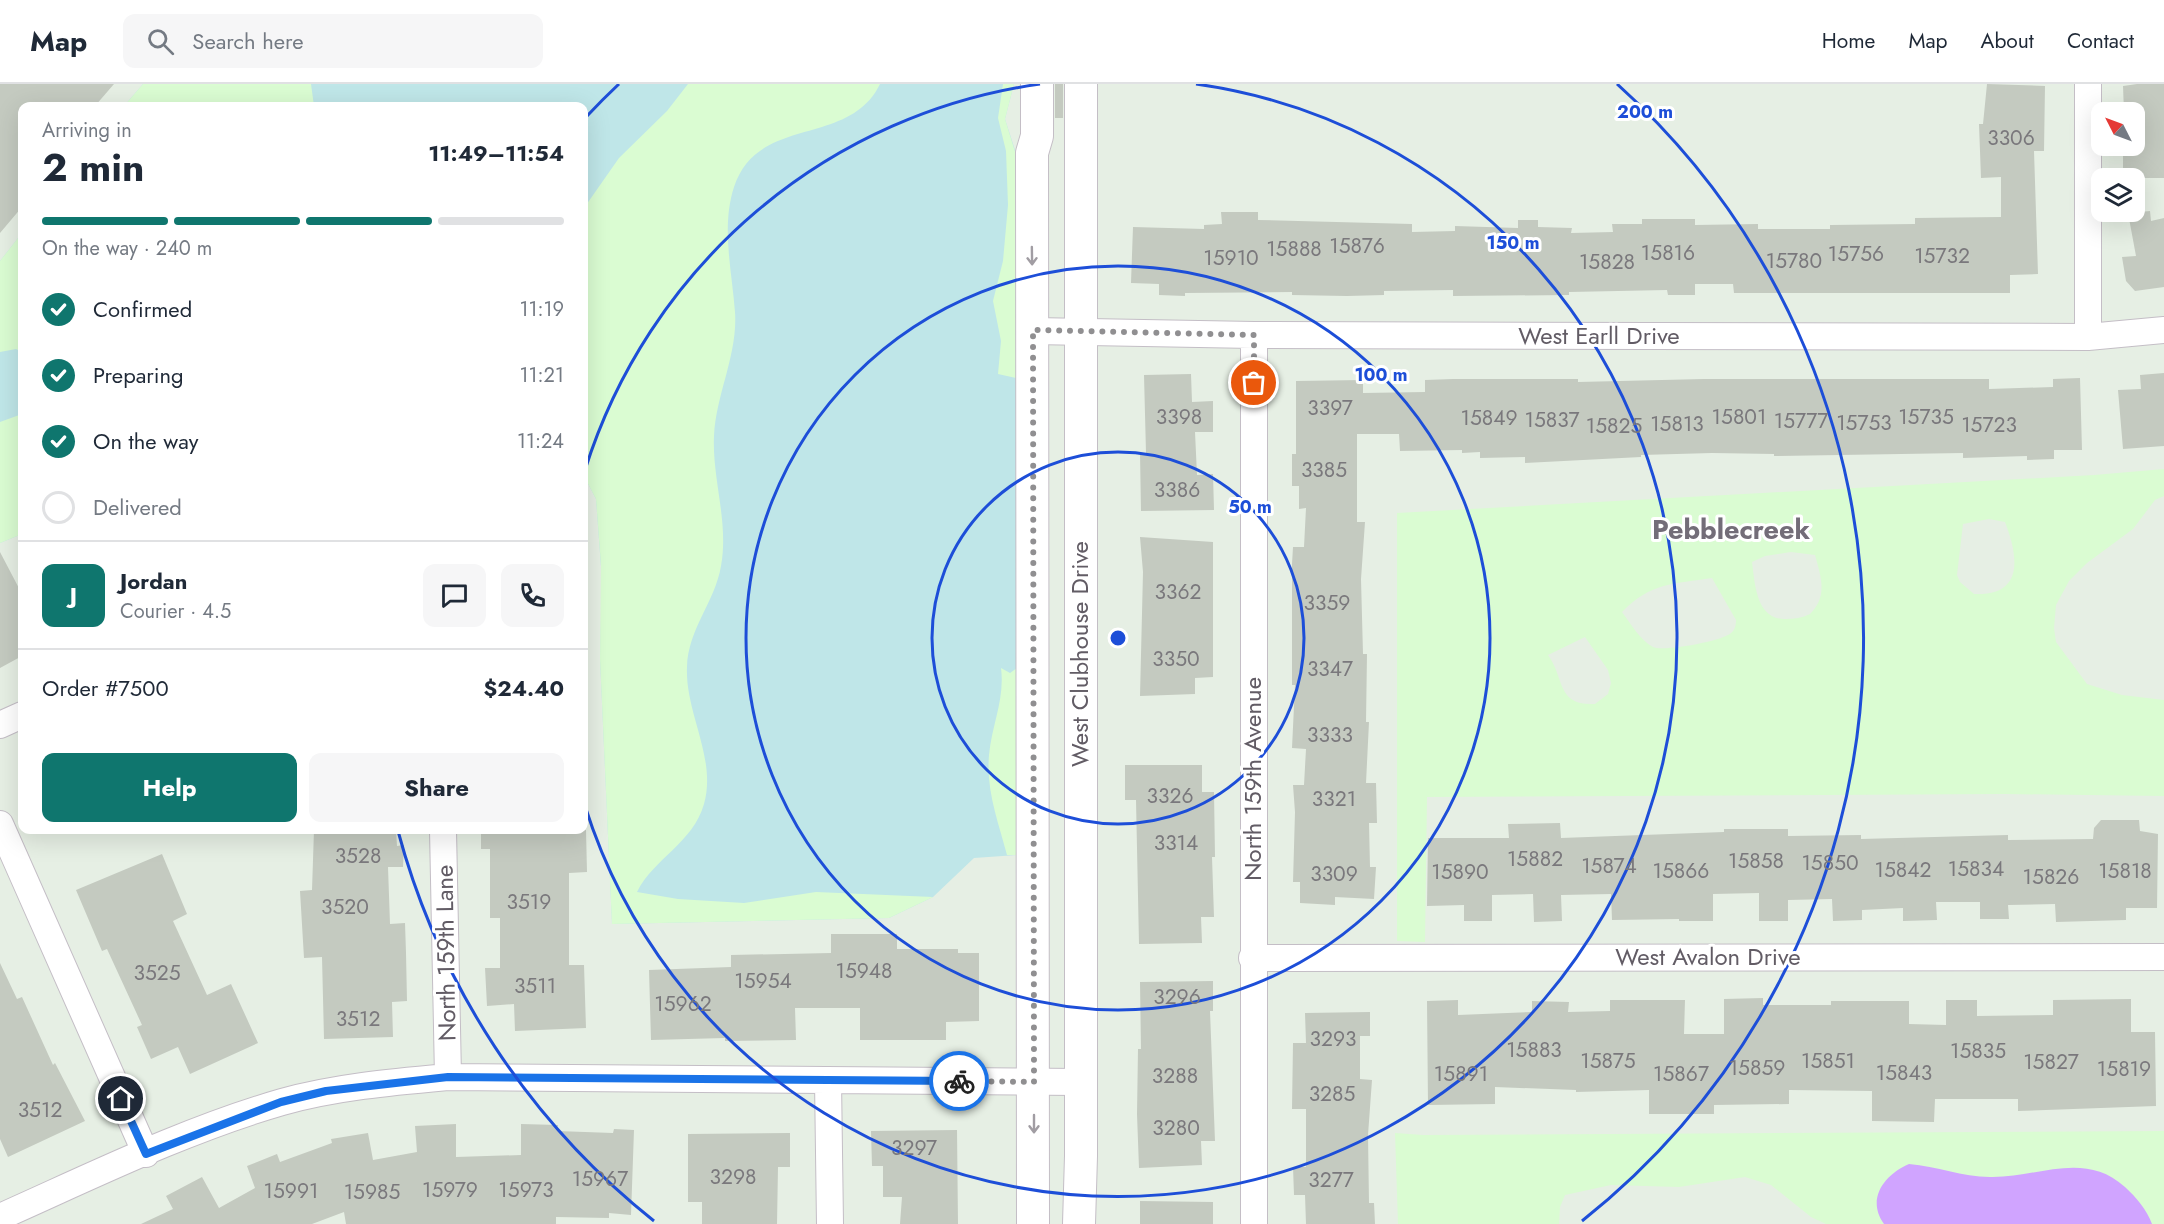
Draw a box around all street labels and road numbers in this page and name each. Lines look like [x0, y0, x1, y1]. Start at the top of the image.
street label: West Earll Drive [1518, 318, 1680, 353]
street label: West Clubhouse Drive [1062, 541, 1097, 767]
street label: North 159th Avenue [1235, 677, 1270, 881]
street label: North 159th Lane [426, 864, 465, 1042]
street label: West Avalon Drive [1615, 939, 1801, 974]

